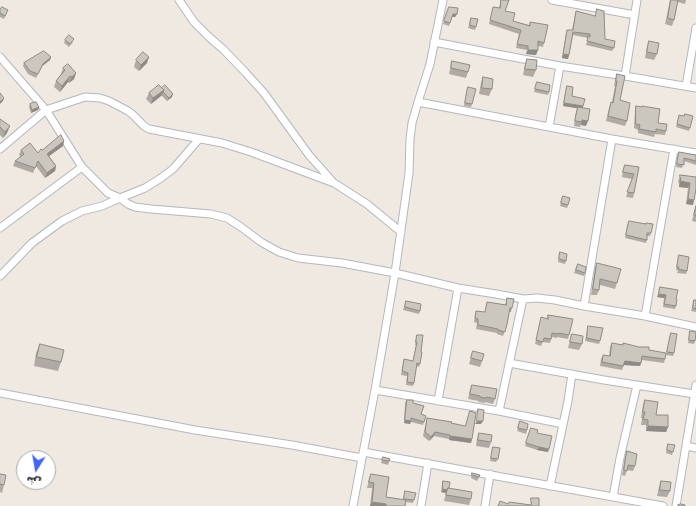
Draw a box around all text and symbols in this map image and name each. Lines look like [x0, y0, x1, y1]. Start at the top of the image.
north arrow [16, 450, 56, 490]
text: ش [25, 473, 43, 489]

